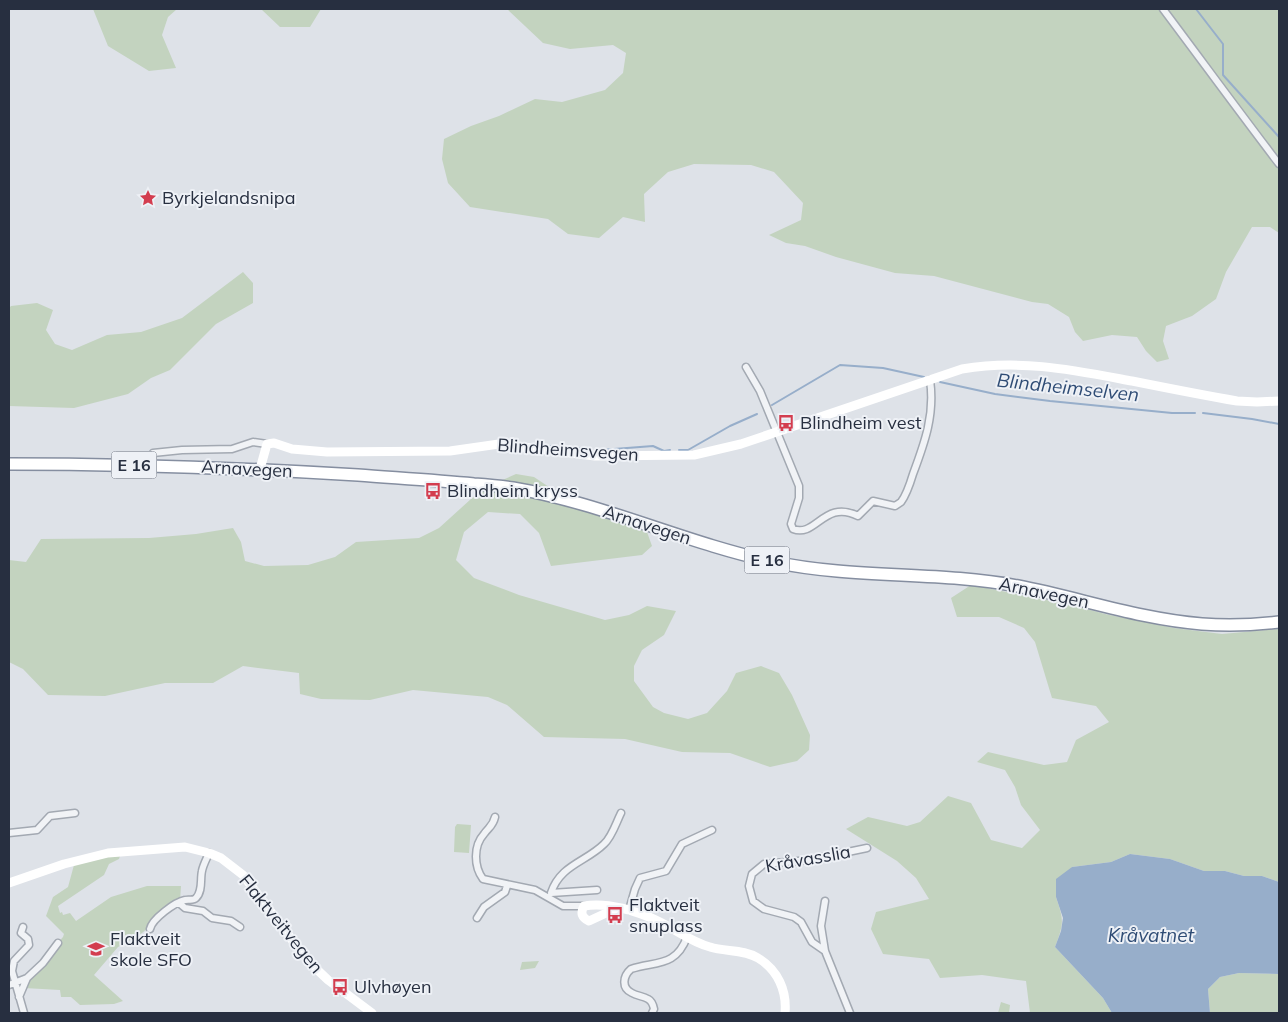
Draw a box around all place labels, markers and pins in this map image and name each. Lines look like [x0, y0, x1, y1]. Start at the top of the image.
place label: Byrkjelandsnipa [162, 186, 295, 209]
place icon: Byrkjelandsnipa [138, 188, 158, 208]
place label: Blindheim vest [800, 411, 922, 434]
bus stop icon: Blindheim vest [776, 413, 796, 433]
place label: Blindheim kryss [447, 479, 578, 502]
bus stop icon: Blindheim kryss [423, 481, 443, 501]
place label: Flaktveit snuplass [629, 893, 703, 937]
bus stop icon: Flaktveit snuplass [605, 905, 625, 925]
place label: Flaktveit skole SFO [110, 927, 192, 971]
school or university icon: Flaktveit skole SFO [86, 939, 106, 959]
place label: Ulvhøyen [354, 975, 431, 998]
bus stop icon: Ulvhøyen [330, 977, 350, 997]

